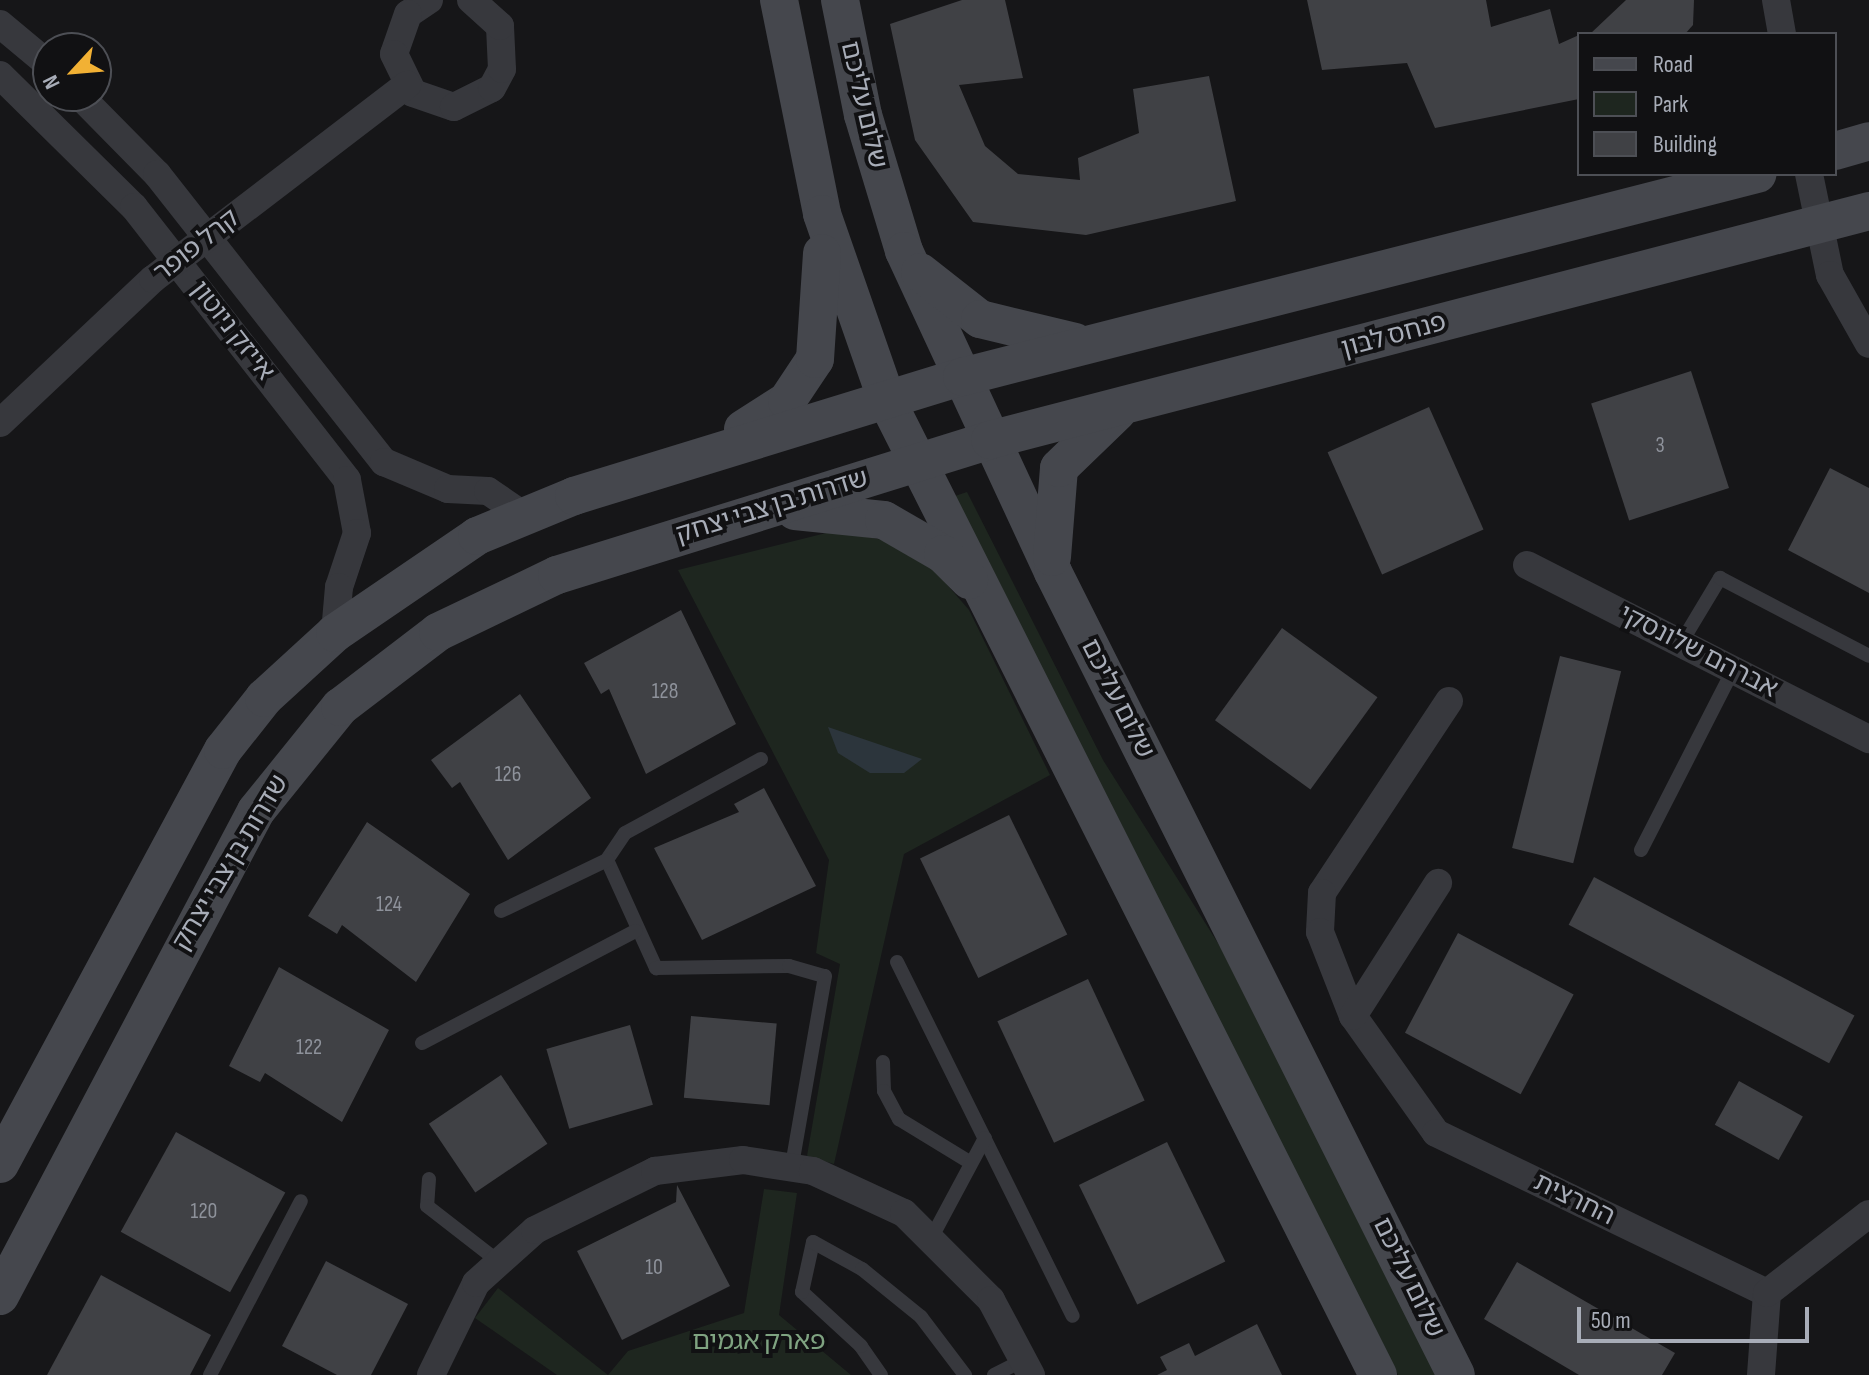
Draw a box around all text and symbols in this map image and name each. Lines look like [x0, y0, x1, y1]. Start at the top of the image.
north arrow [32, 32, 112, 112]
legend [1577, 32, 1837, 176]
street label: שלום עליכם [833, 38, 893, 172]
text: Road [1653, 50, 1693, 79]
text: N [37, 71, 66, 93]
text: Park [1653, 90, 1688, 119]
text: Building [1653, 130, 1717, 159]
street label: קרל פופר [148, 203, 246, 289]
street label: אייזק ניוטון [183, 275, 281, 387]
street label: פנחס לבון [1338, 307, 1450, 365]
house number: 3 [1655, 433, 1665, 459]
street label: שדרות בן צבי יצחק [672, 463, 872, 551]
street label: אברהם שלונסקי [1614, 599, 1782, 705]
street label: שלום עליכם [1074, 634, 1160, 764]
house number: 128 [652, 679, 678, 705]
house number: 126 [495, 762, 521, 788]
street label: שדרות בן צבי יצחק [166, 770, 296, 956]
house number: 124 [376, 892, 402, 918]
house number: 122 [296, 1035, 322, 1061]
street label: החרצית [1529, 1167, 1619, 1233]
house number: 120 [191, 1199, 217, 1225]
street label: שלום עליכם [1366, 1213, 1450, 1343]
house number: 10 [645, 1255, 663, 1281]
scale bar [1581, 1291, 1813, 1341]
text: 50 m [1591, 1306, 1631, 1335]
park label: פארק אגמים [692, 1326, 826, 1358]

